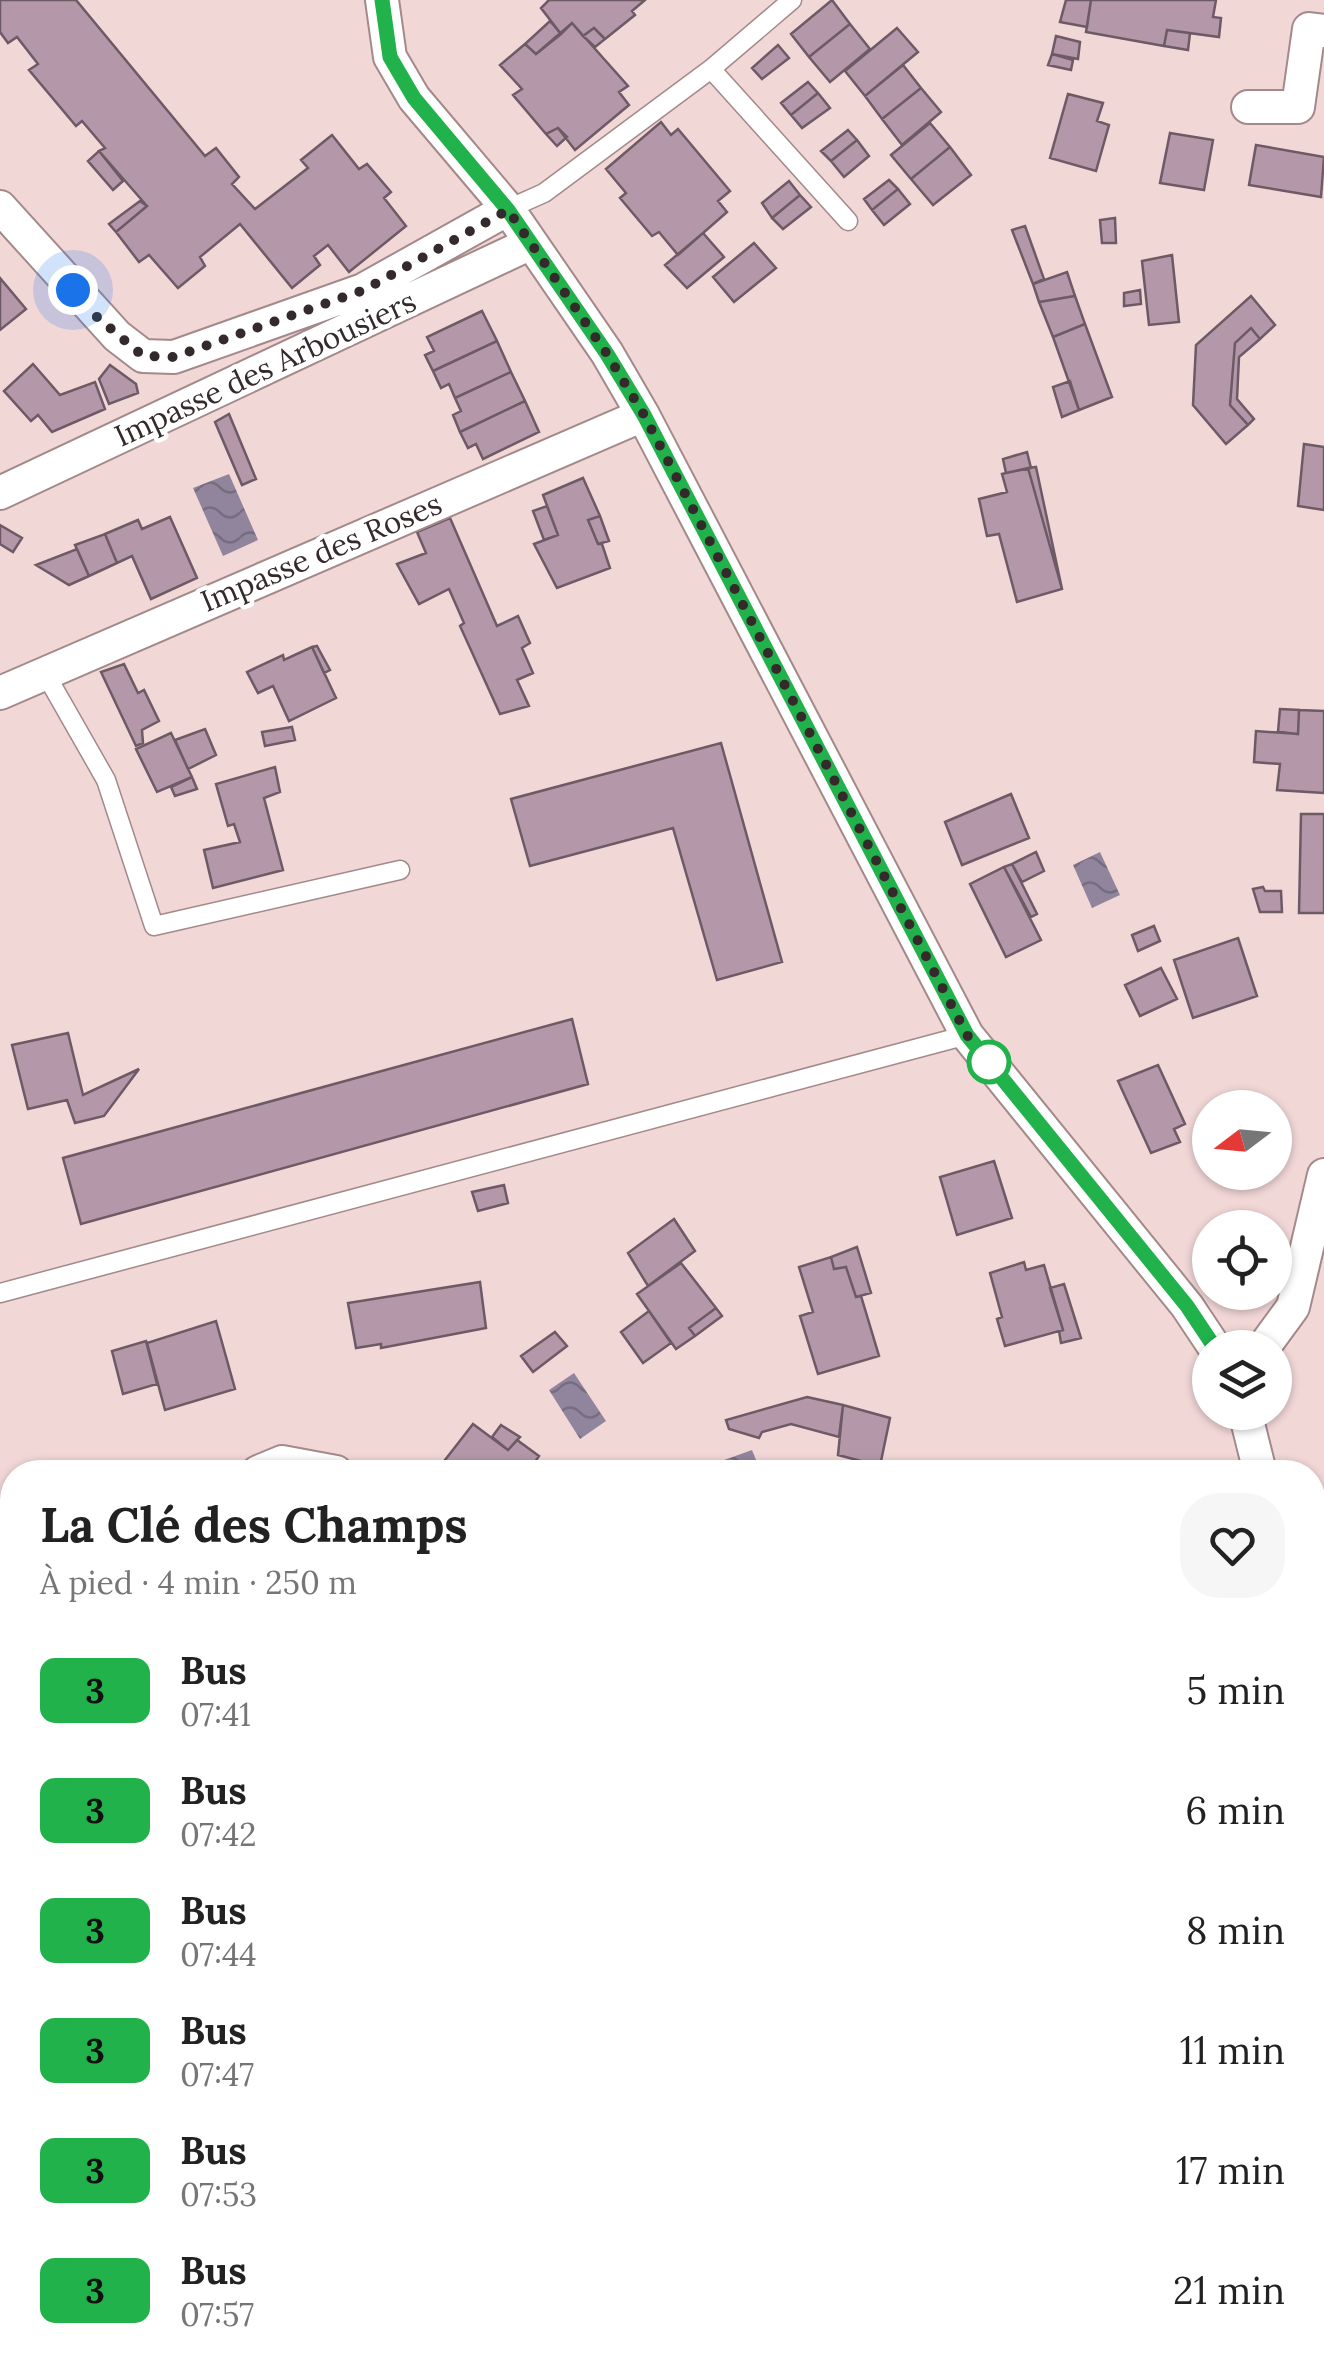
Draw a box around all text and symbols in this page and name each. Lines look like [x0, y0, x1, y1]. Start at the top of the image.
your location [48, 265, 98, 315]
street label: Impasse des Arbousiers [108, 281, 422, 455]
street label: Impasse des Roses [195, 484, 447, 620]
unlabelled marker [968, 1041, 1010, 1083]
north arrow [1192, 1090, 1292, 1190]
map controls [1192, 1090, 1292, 1430]
button: locate [1192, 1210, 1292, 1310]
button: layers [1192, 1330, 1292, 1430]
button: heart [1180, 1493, 1285, 1598]
text: La Clé des Champs [40, 1494, 468, 1555]
text: À pied · 4 min · 250 m [40, 1562, 357, 1603]
text: Bus [180, 1646, 247, 1694]
text: 5 min [1187, 1666, 1285, 1714]
text: 3 [85, 1668, 105, 1713]
text: 07:41 [180, 1694, 251, 1735]
text: Bus [180, 1766, 247, 1814]
text: 6 min [1185, 1786, 1285, 1834]
text: 3 [85, 1788, 105, 1833]
text: 07:42 [180, 1814, 256, 1855]
text: Bus [180, 1886, 247, 1934]
text: 8 min [1186, 1906, 1285, 1954]
text: 3 [85, 1908, 105, 1953]
text: 07:44 [180, 1934, 257, 1975]
text: Bus [180, 2006, 247, 2054]
text: 11 min [1180, 2026, 1285, 2074]
text: 3 [85, 2028, 105, 2073]
text: 07:47 [180, 2054, 254, 2095]
text: Bus [180, 2126, 247, 2174]
text: 17 min [1176, 2146, 1285, 2194]
text: 3 [85, 2148, 105, 2193]
text: 07:53 [180, 2174, 257, 2215]
text: Bus [180, 2246, 247, 2294]
text: 21 min [1173, 2266, 1285, 2314]
text: 3 [85, 2268, 105, 2313]
text: 07:57 [180, 2294, 254, 2335]

